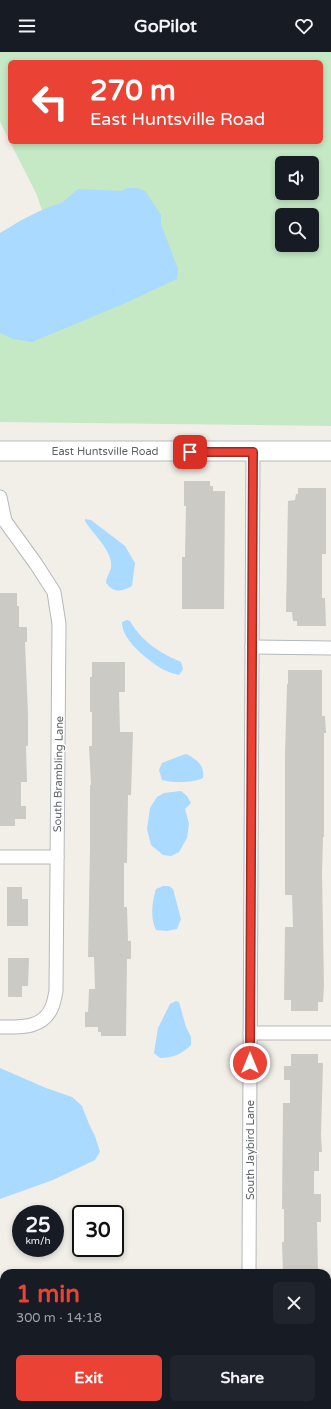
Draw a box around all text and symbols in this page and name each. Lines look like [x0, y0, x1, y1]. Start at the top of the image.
icon: menu [16, 15, 38, 37]
text: GoPilot [134, 15, 197, 37]
icon: heart [293, 15, 315, 37]
text: 270 m [90, 74, 176, 108]
icon: left [24, 76, 76, 128]
text: East Huntsville Road [90, 108, 265, 130]
map controls [275, 156, 319, 252]
button: sound [275, 156, 319, 200]
button: search [275, 208, 319, 252]
pin [173, 435, 207, 469]
icon: arrive [179, 441, 201, 463]
street label: East Huntsville Road [51, 445, 159, 458]
street label: South Brambling Lane [51, 716, 66, 832]
position arrow [229, 1042, 271, 1084]
street label: South Jaybird Lane [244, 1100, 257, 1200]
speed limit sign: 30 [72, 1205, 124, 1257]
text: 25 [25, 1214, 51, 1238]
text: km/h [25, 1235, 51, 1247]
text: 1 min [16, 1280, 80, 1309]
button: close [273, 1282, 315, 1324]
text: 300 m · 14:18 [16, 1310, 102, 1326]
button: Exit [16, 1355, 162, 1401]
button: Share [170, 1355, 315, 1401]

